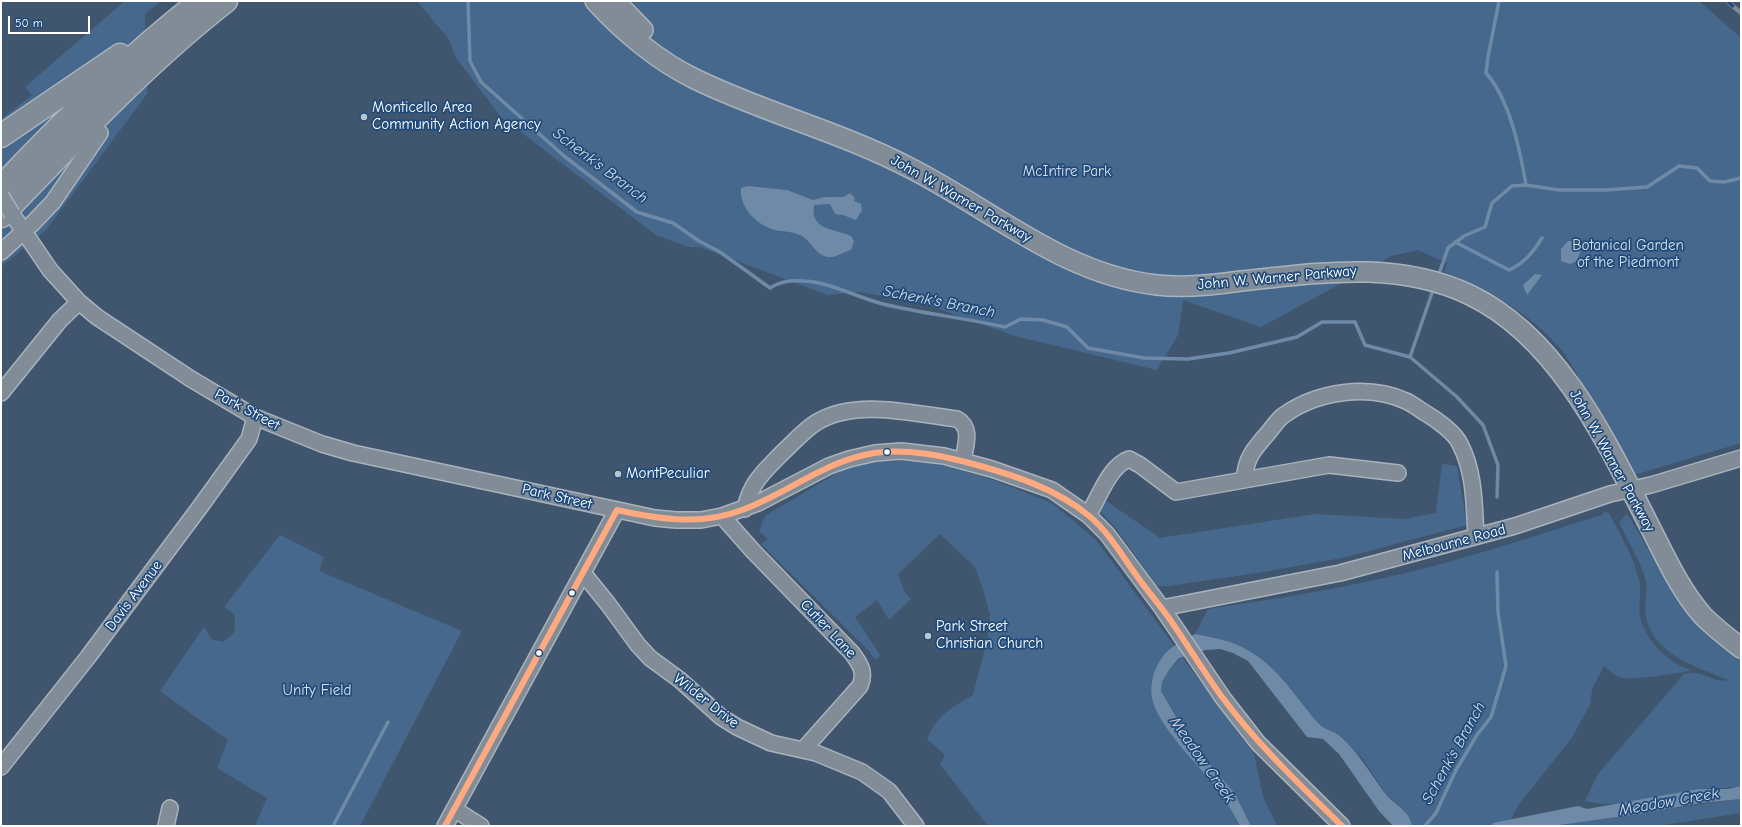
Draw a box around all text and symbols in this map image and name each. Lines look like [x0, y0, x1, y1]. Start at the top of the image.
scale bar [10, 8, 92, 34]
text: 50 m [15, 16, 43, 30]
place label: Monticello Area Community Action Agency [372, 99, 541, 134]
marker: Monticello Area Community Action Agency [359, 112, 369, 122]
water label: Schenk's Branch [549, 124, 651, 208]
street label: John W. Warner Parkway [887, 151, 1035, 247]
park label: McIntire Park [1023, 163, 1111, 181]
park label: Botanical Garden of the Piedmont [1572, 237, 1684, 272]
street label: John W. Warner Parkway [1197, 262, 1357, 294]
water label: Schenk's Branch [881, 282, 997, 322]
street label: Park Street [211, 385, 283, 435]
street label: John W. Warner Parkway [1565, 387, 1659, 535]
unlabelled marker [882, 447, 892, 457]
place label: MontPeculiar [626, 465, 710, 483]
marker: MontPeculiar [613, 469, 623, 479]
street label: Park Street [520, 480, 594, 514]
street label: Melbourne Road [1400, 521, 1508, 565]
street label: Davis Avenue [102, 557, 166, 635]
unlabelled marker [567, 588, 577, 598]
street label: Cutler Lane [796, 596, 860, 662]
place label: Park Street Christian Church [936, 618, 1043, 653]
marker: Park Street Christian Church [923, 631, 933, 641]
unlabelled marker [534, 648, 544, 658]
street label: Wilder Drive [670, 670, 742, 732]
park label: Unity Field [283, 682, 351, 700]
water label: Schenk's Branch [1418, 699, 1490, 807]
water label: Meadow Creek [1165, 713, 1239, 807]
water label: Meadow Creek [1618, 784, 1720, 820]

